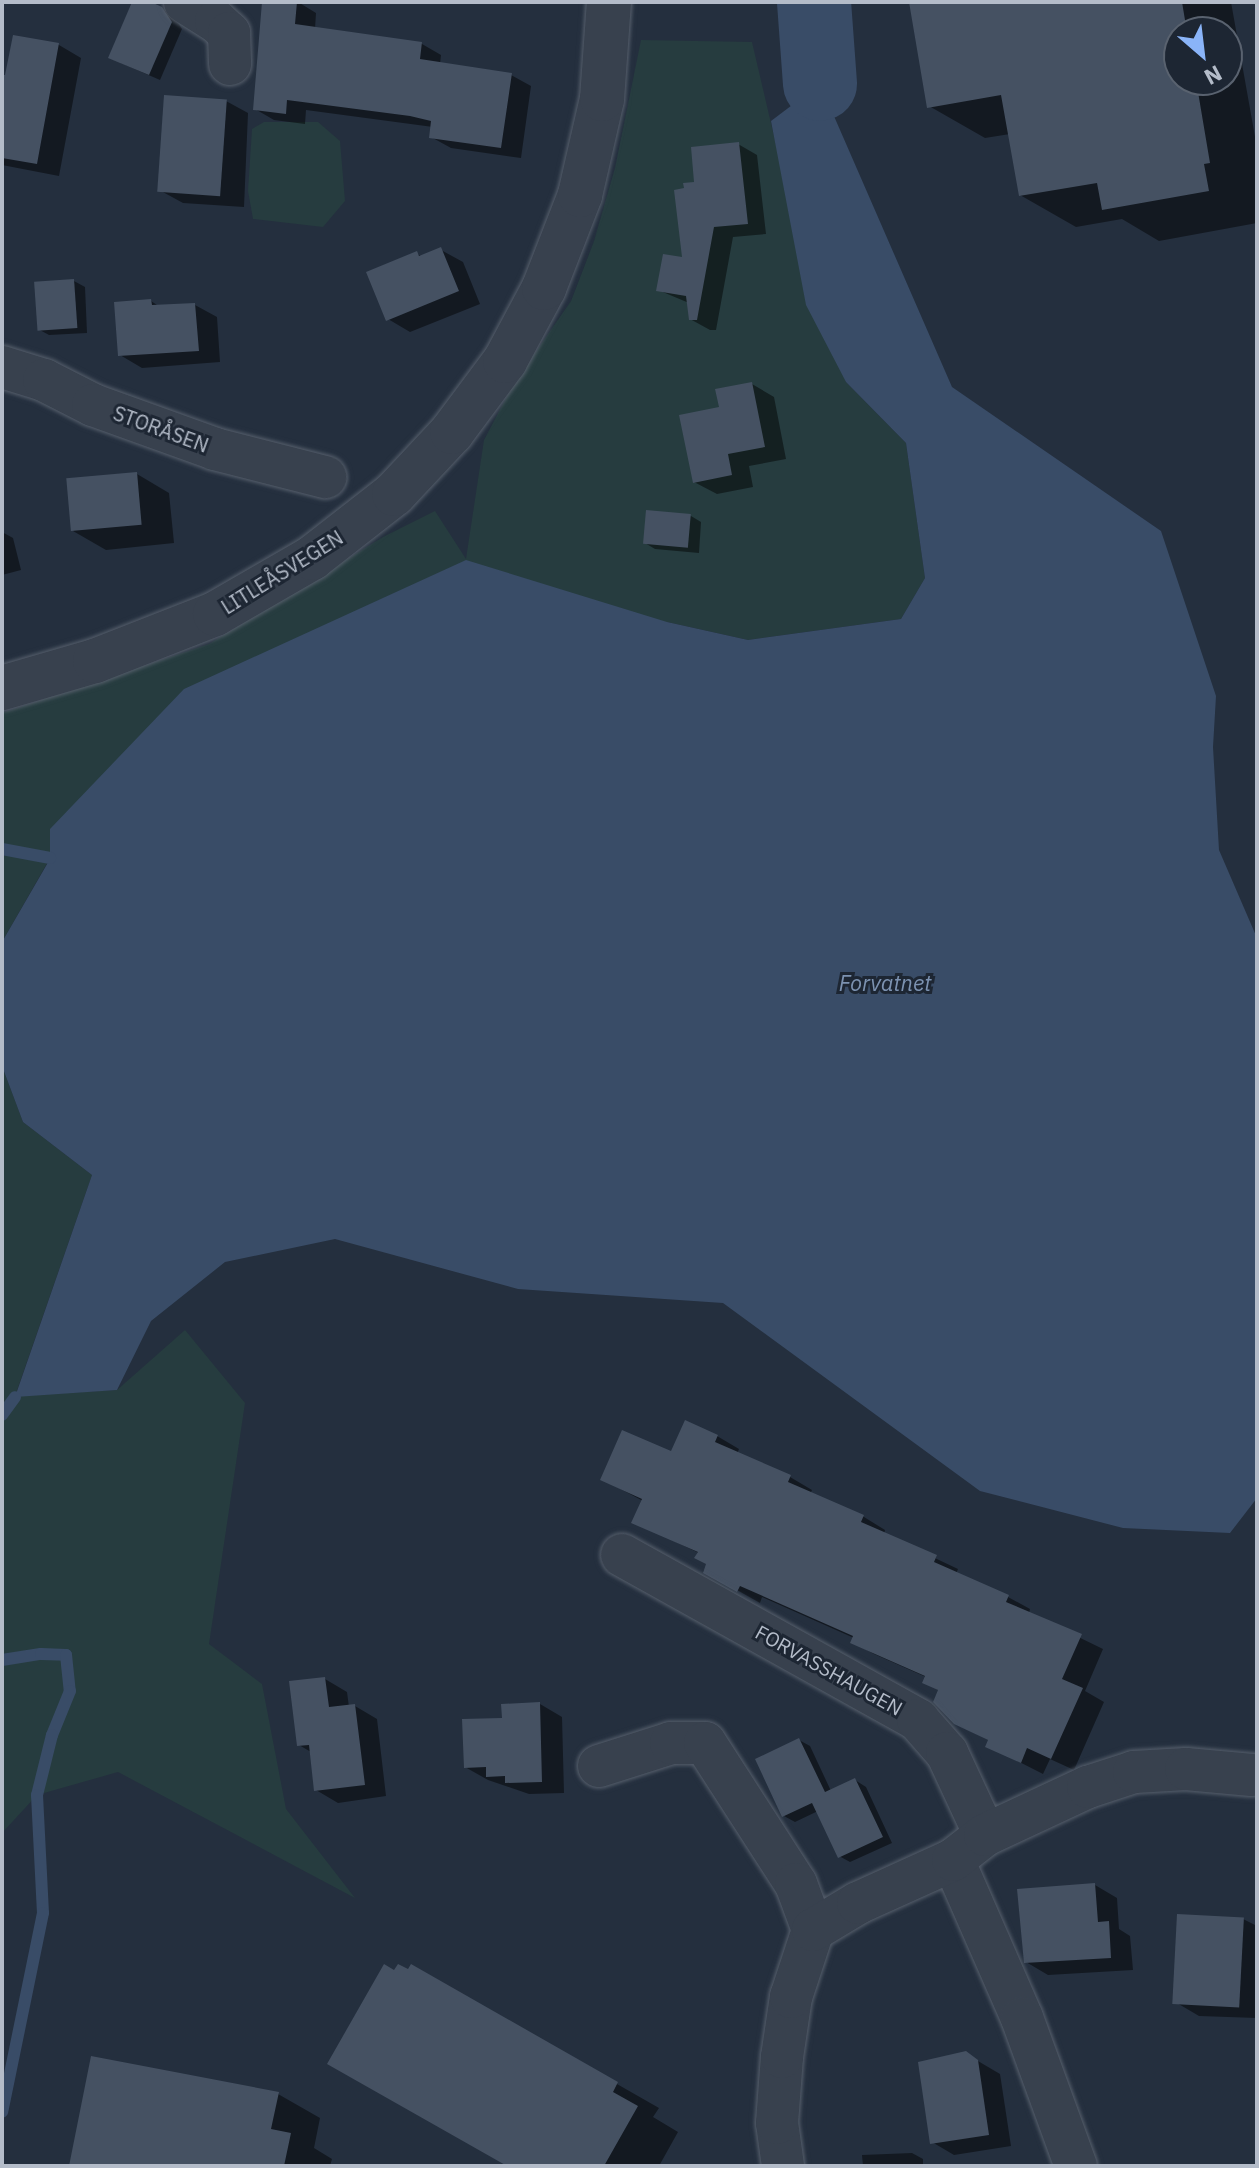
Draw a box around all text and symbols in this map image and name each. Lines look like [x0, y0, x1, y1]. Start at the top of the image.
north arrow [1163, 16, 1243, 96]
text: N [1200, 59, 1227, 92]
street label: STORÅSEN [110, 401, 212, 457]
street label: LITLEÅSVEGEN [217, 525, 347, 619]
water label: Forvatnet [839, 970, 931, 996]
street label: FORVASSHAUGEN [751, 1620, 907, 1720]

